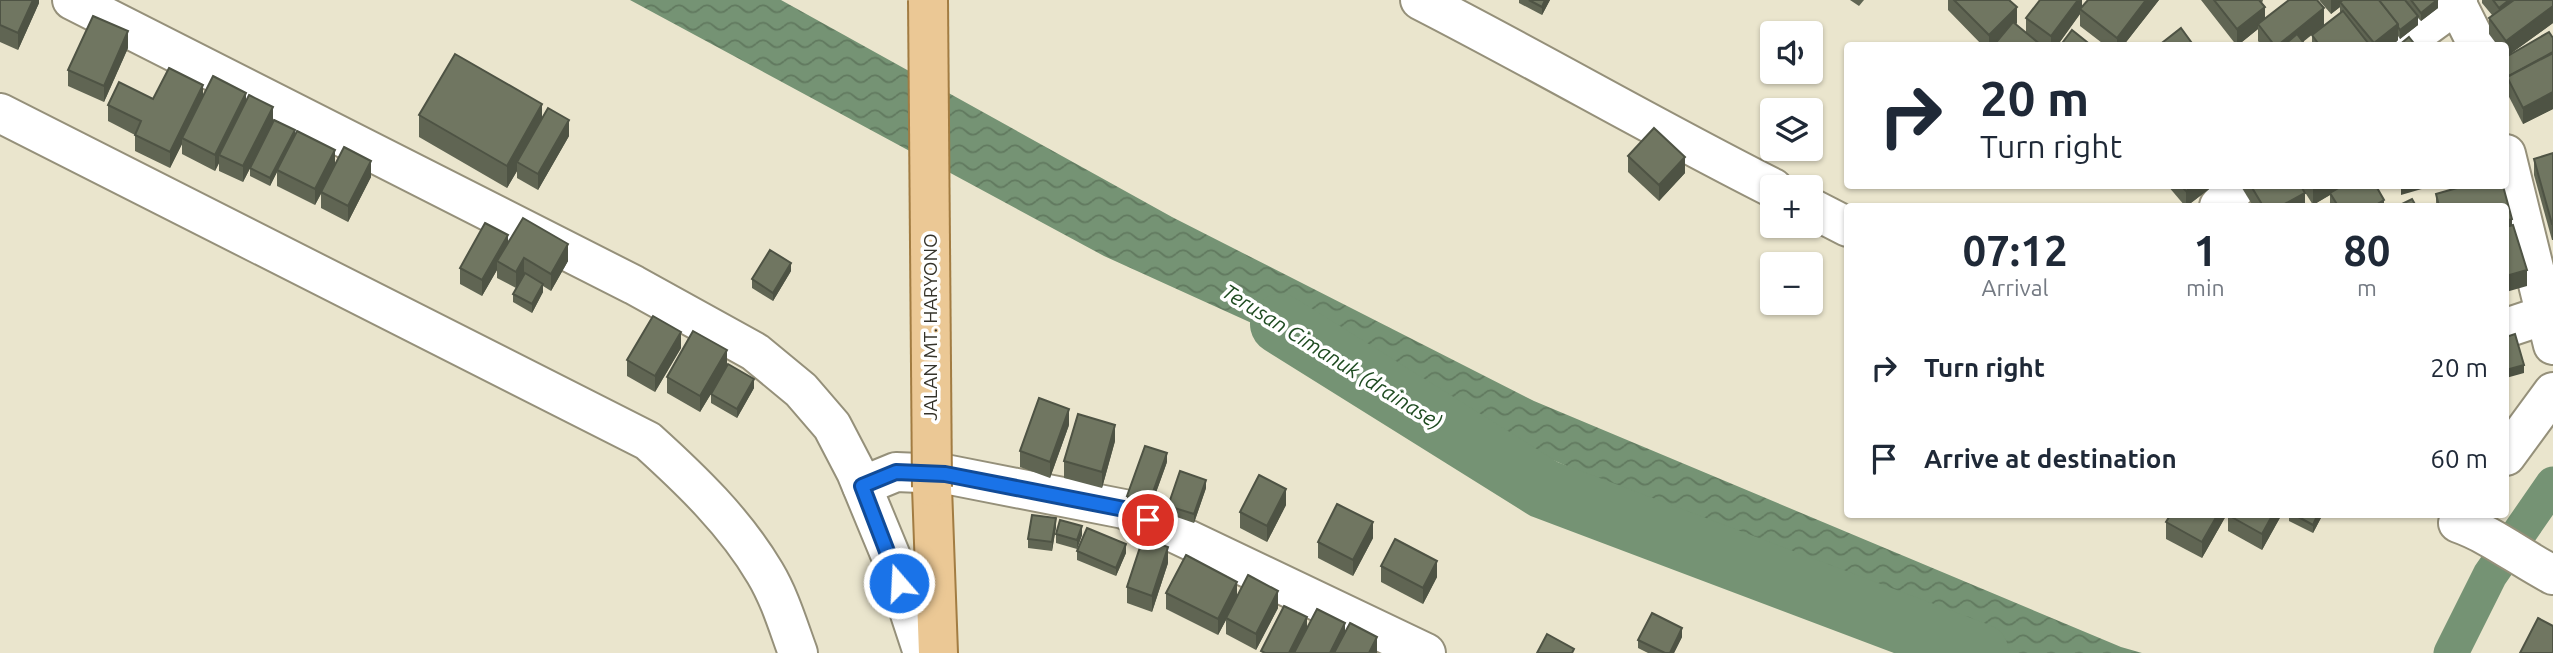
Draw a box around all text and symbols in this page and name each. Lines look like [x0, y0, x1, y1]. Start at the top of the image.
map controls [1760, 21, 1823, 315]
button: sound [1760, 21, 1823, 84]
icon: right [1865, 70, 1956, 161]
text: 20 m [1980, 70, 2089, 125]
button: layers [1760, 98, 1823, 161]
text: Turn right [1980, 128, 2122, 164]
button: + [1760, 175, 1823, 238]
text: 07:12 [1962, 227, 2068, 274]
text: 1 [2194, 227, 2217, 274]
text: 80 [2343, 227, 2391, 274]
street label: JALAN MT. HARYONO [919, 233, 941, 421]
button: − [1760, 252, 1823, 315]
text: Arrival [1982, 275, 2049, 300]
text: min [2186, 275, 2225, 300]
text: m [2357, 275, 2377, 300]
water label: Terusan Cimanuk (drainase) [1218, 279, 1447, 434]
icon: right [1865, 349, 1903, 387]
text: Turn right [1924, 353, 2045, 382]
text: 20 m [2430, 353, 2488, 382]
icon: arrive [1865, 440, 1903, 478]
text: Arrive at destination [1924, 444, 2177, 473]
text: 60 m [2430, 444, 2488, 473]
pin [1118, 490, 1178, 550]
icon: arrive [1129, 501, 1167, 539]
position arrow [862, 546, 936, 620]

